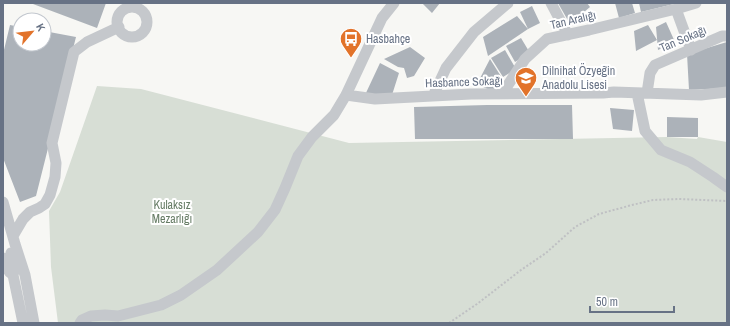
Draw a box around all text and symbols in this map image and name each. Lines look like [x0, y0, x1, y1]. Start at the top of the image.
street label: Tan Aralığı [548, 7, 598, 33]
north arrow [12, 12, 52, 52]
text: K [33, 21, 49, 34]
street label: Tan Sokağı [657, 22, 709, 56]
bus stop icon: Hasbahçe [338, 26, 364, 59]
place label: Hasbahçe [366, 31, 410, 47]
place label: Dilnihat Özyeğin Anadolu Lisesi [541, 62, 615, 93]
school or university icon: Dilnihat Özyeğin Anadolu Lisesi [513, 65, 539, 98]
street label: Hasbance Sokağı [425, 73, 503, 91]
park label: Kulaksız Mezarlığı [152, 197, 192, 227]
scale bar [590, 288, 674, 314]
text: 50 m [596, 294, 618, 310]

